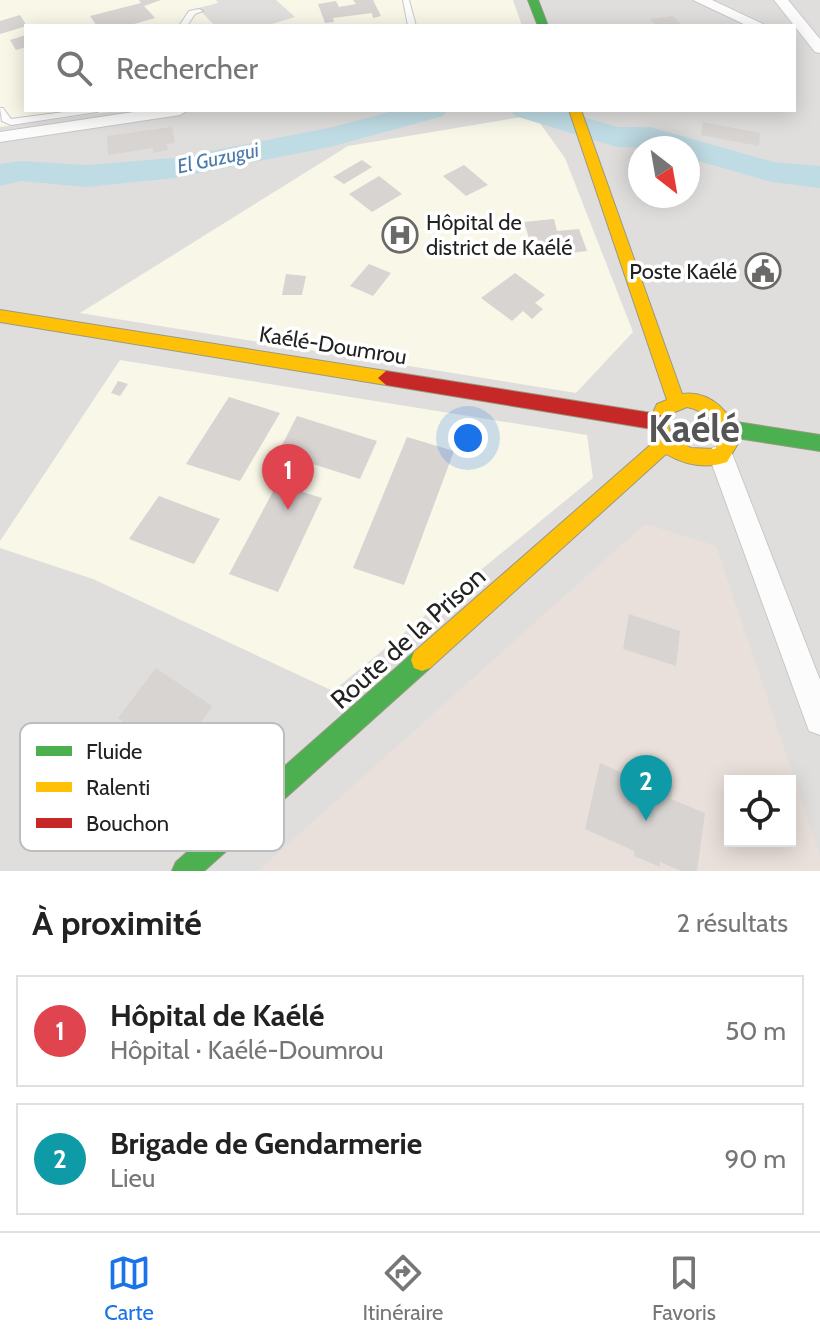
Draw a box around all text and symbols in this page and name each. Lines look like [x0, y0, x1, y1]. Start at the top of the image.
search box [24, 24, 796, 112]
icon: search [52, 46, 96, 90]
text: Rechercher [116, 50, 258, 87]
north arrow [628, 136, 700, 208]
water label: El Guzugui [175, 137, 262, 178]
place label: Hôpital de district de Kaélé [426, 209, 572, 261]
hospital icon: Hôpital de district de Kaélé [381, 216, 419, 254]
public building icon: Poste Kaélé [744, 252, 782, 290]
place label: Poste Kaélé [629, 258, 737, 285]
street label: Kaélé-Doumrou [257, 321, 409, 370]
district label: Kaélé [648, 405, 740, 452]
your location [448, 418, 488, 458]
pin: 1 [262, 444, 314, 510]
street label: Route de la Prison [324, 560, 492, 716]
legend [20, 723, 284, 851]
text: Fluide [86, 738, 142, 765]
pin: 2 [620, 755, 672, 821]
text: Ralenti [86, 774, 150, 801]
map controls [724, 775, 796, 847]
button: locate [724, 775, 796, 847]
text: Bouchon [86, 810, 169, 837]
text: À proximité [32, 902, 202, 944]
text: 2 résultats [676, 907, 788, 939]
text: Hôpital de Kaélé [110, 997, 324, 1034]
text: 1 [55, 1015, 65, 1047]
text: 50 m [725, 1015, 786, 1047]
text: Hôpital · Kaélé-Doumrou [110, 1034, 384, 1066]
text: Brigade de Gendarmerie [110, 1125, 422, 1162]
text: 2 [53, 1143, 67, 1175]
text: 90 m [724, 1143, 786, 1175]
text: Lieu [110, 1162, 155, 1194]
tab: Carte [104, 1251, 154, 1326]
tab: Itinéraire [362, 1251, 443, 1326]
tab: Favoris [652, 1251, 716, 1326]

